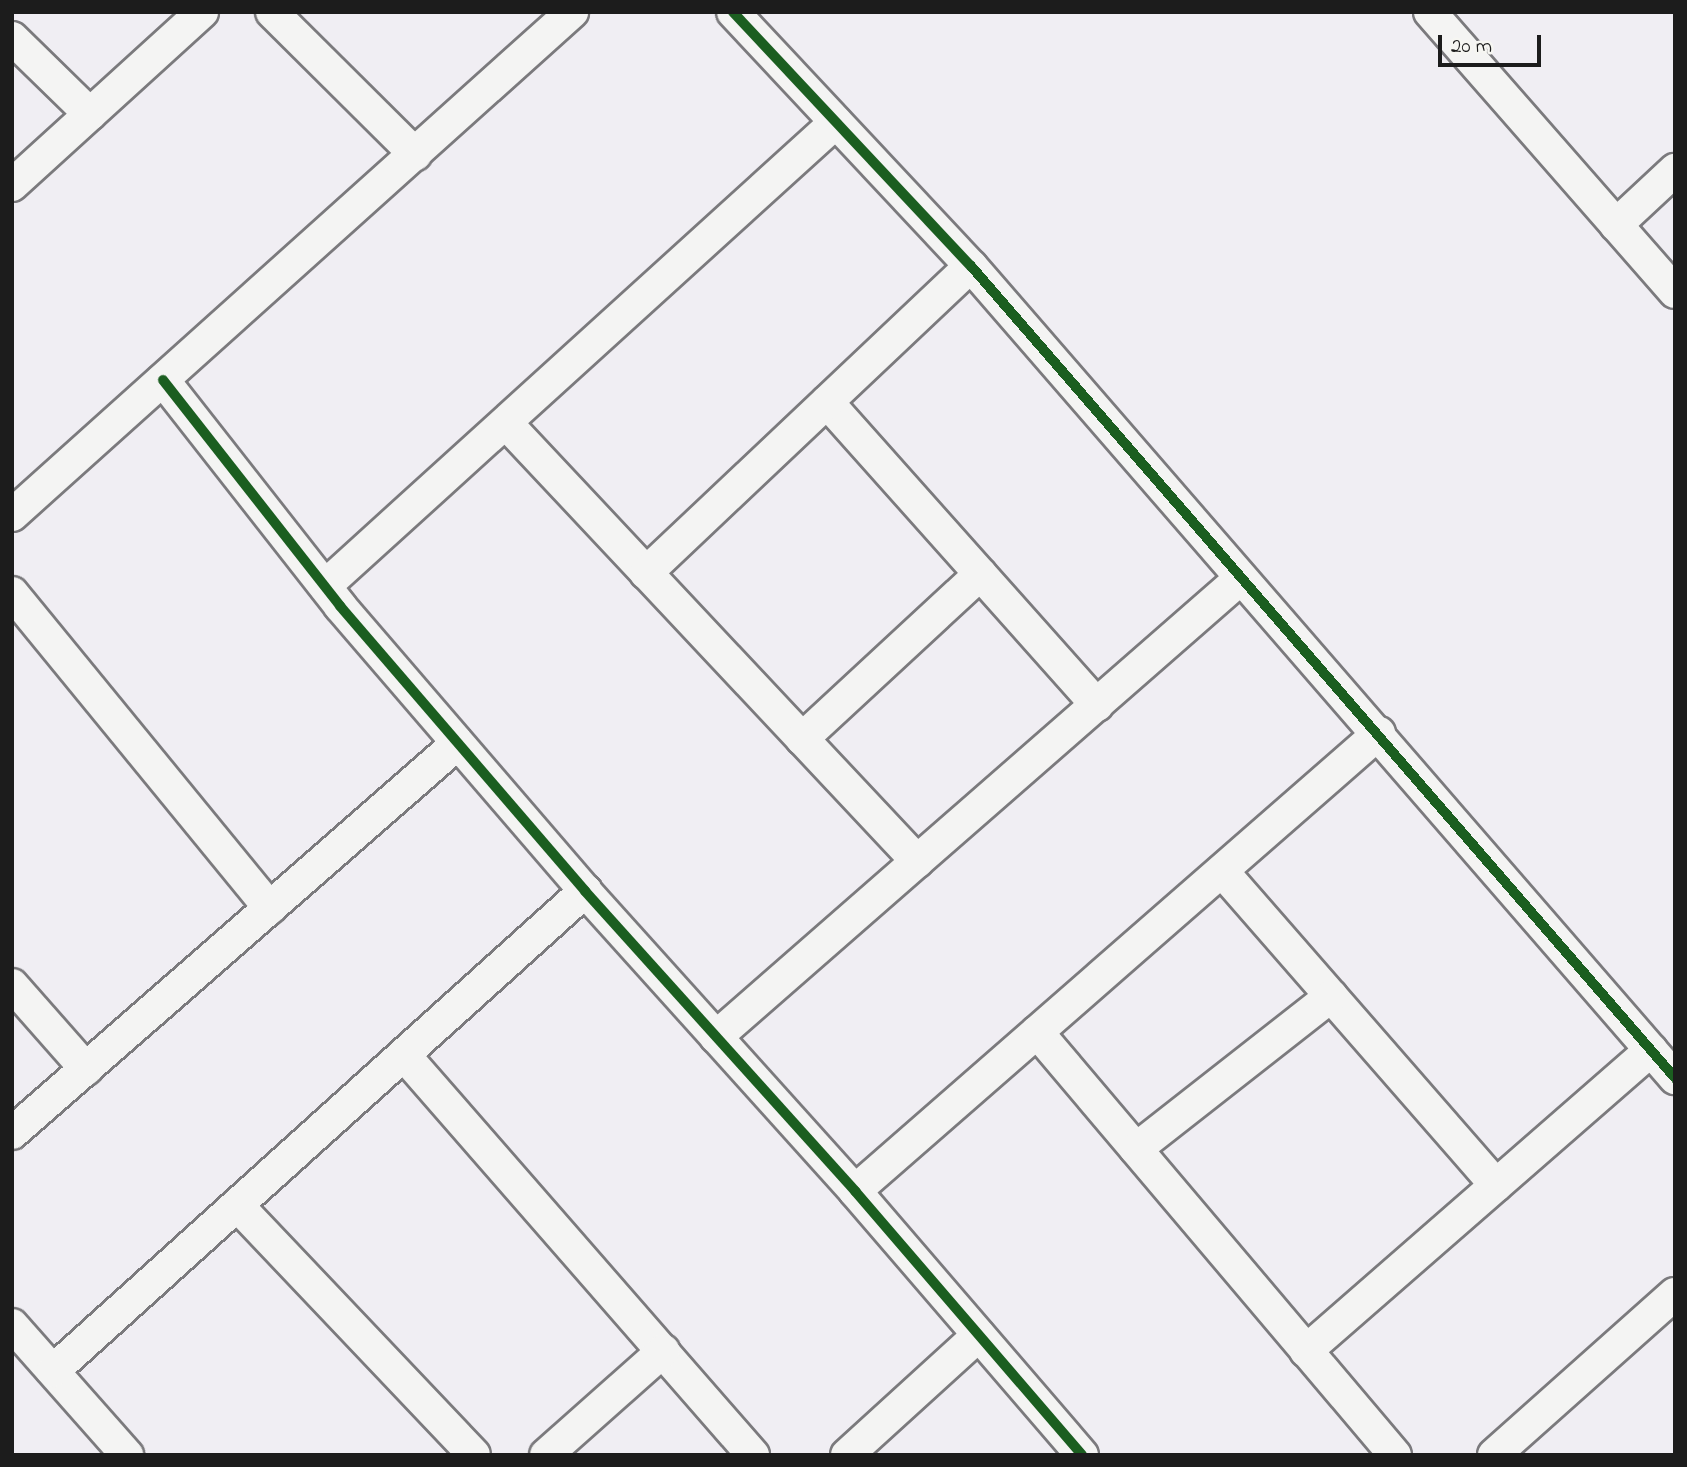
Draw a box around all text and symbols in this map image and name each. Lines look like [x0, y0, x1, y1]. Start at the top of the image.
scale bar [1442, 21, 1545, 65]
text: 20 m [1451, 32, 1492, 62]

